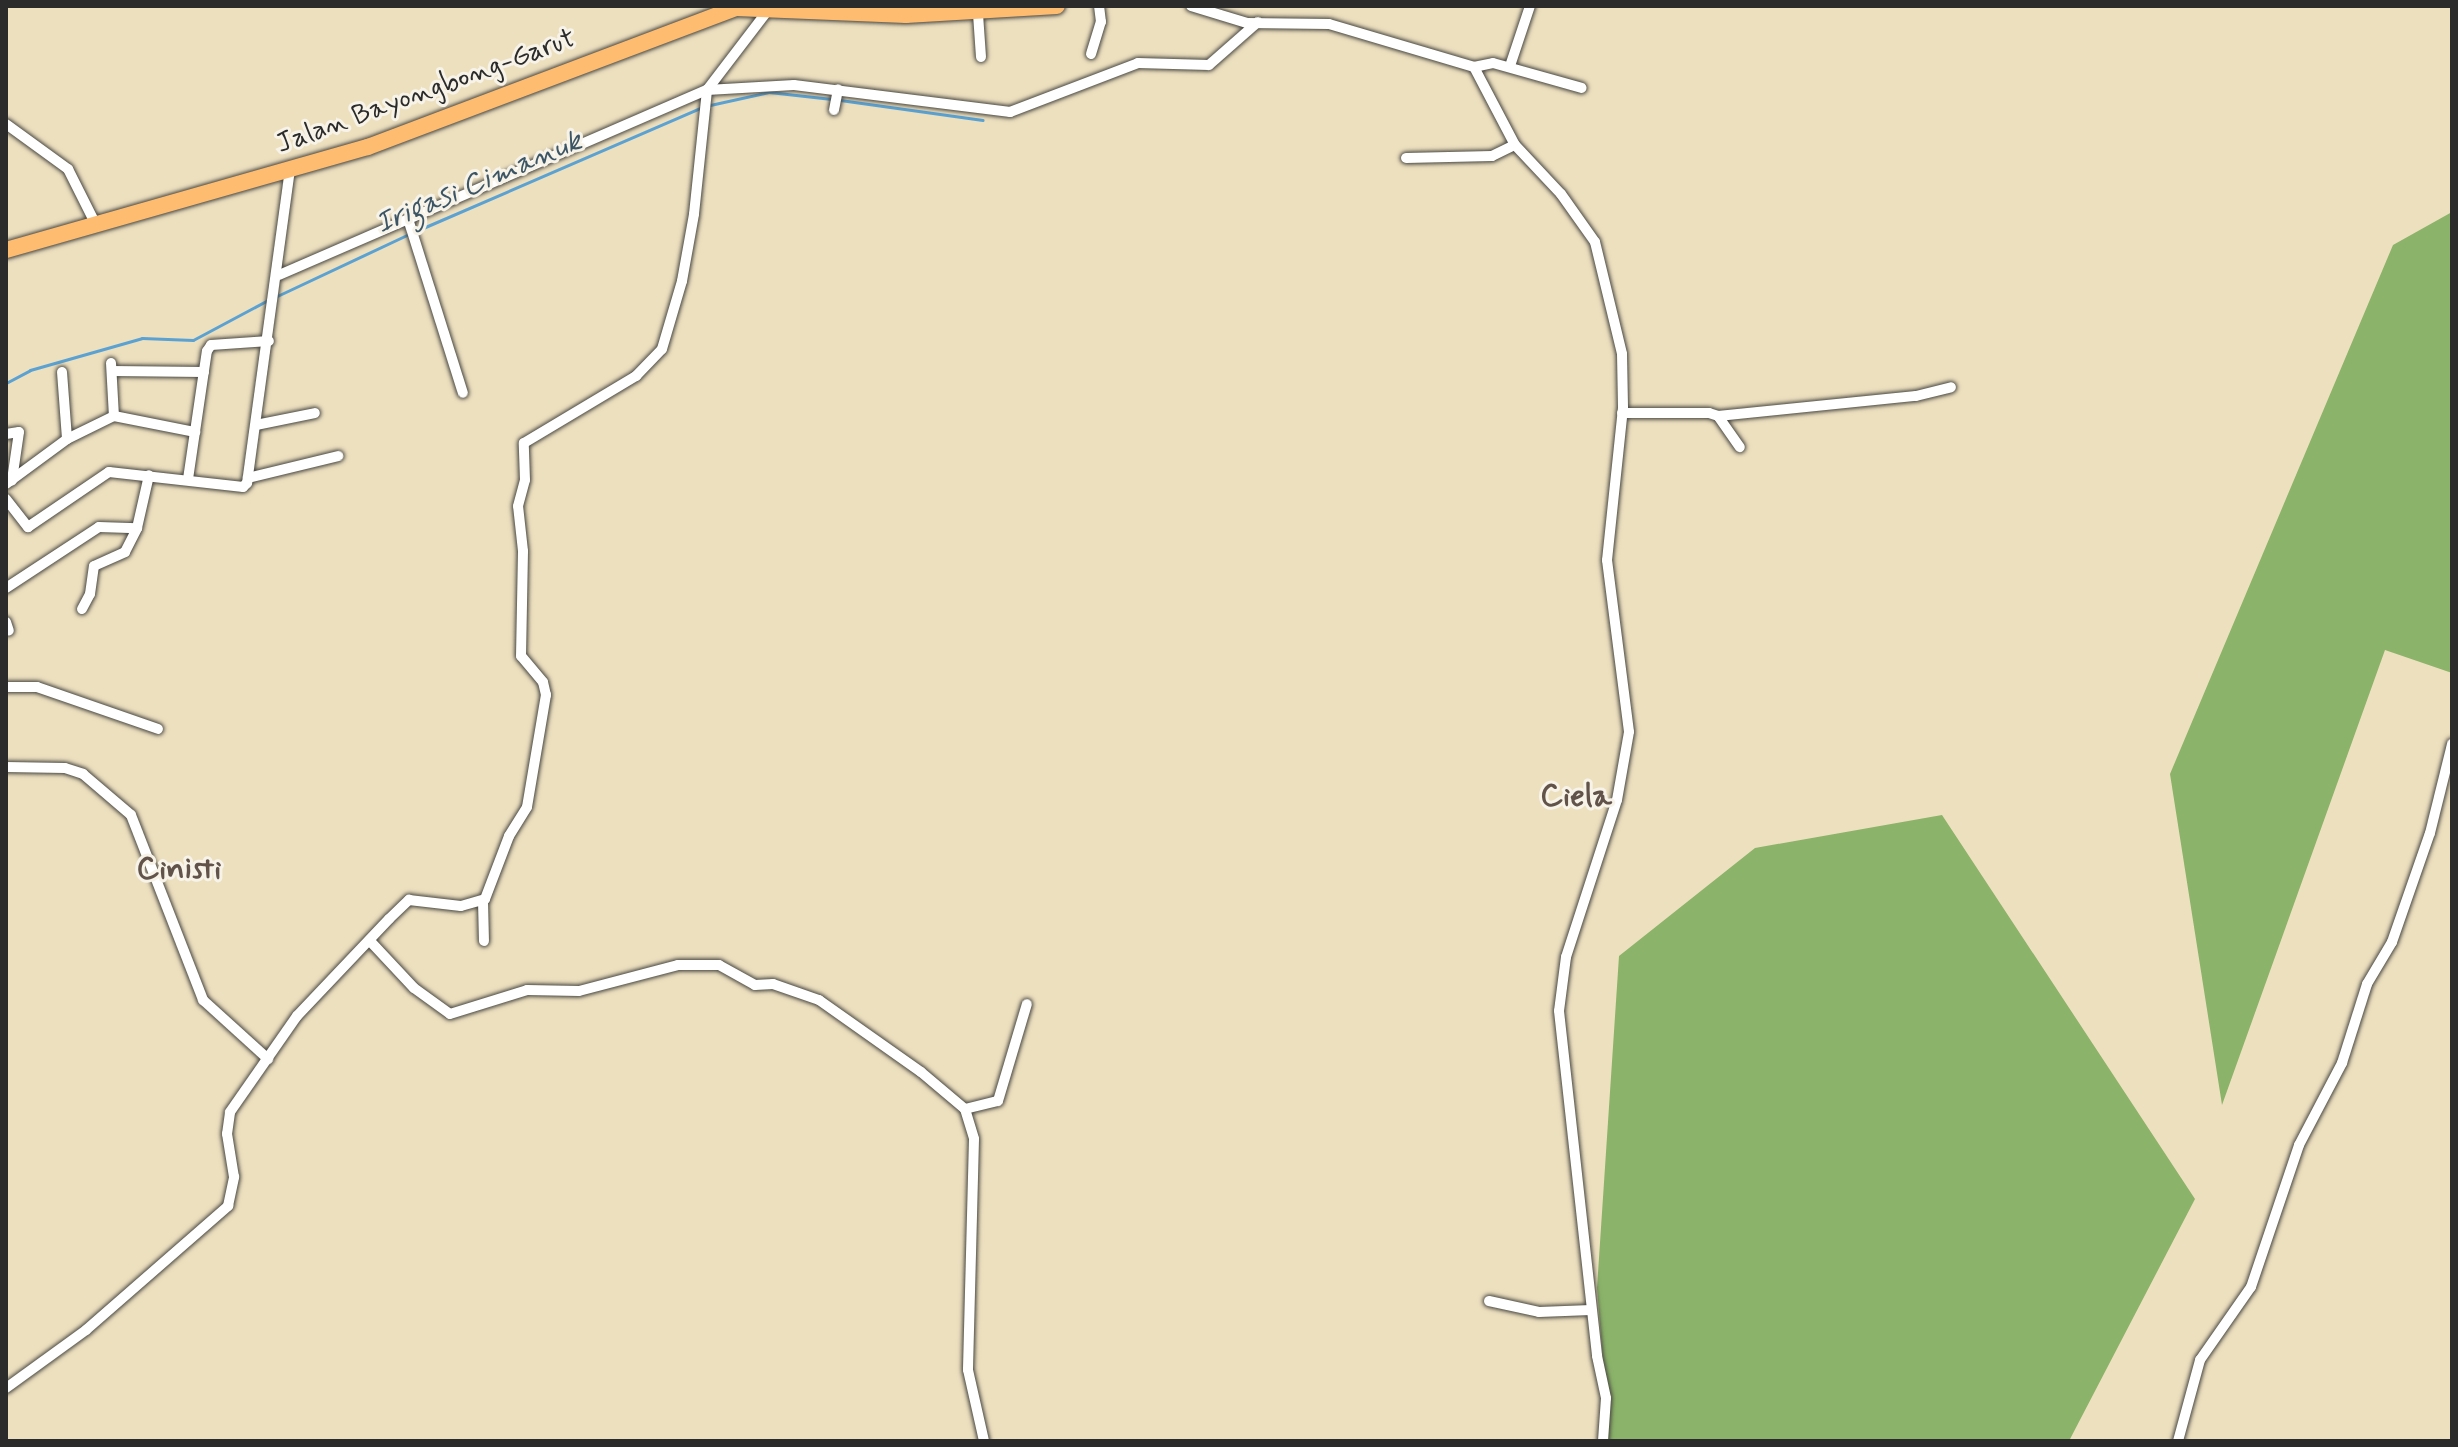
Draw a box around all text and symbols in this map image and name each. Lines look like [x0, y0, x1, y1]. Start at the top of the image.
street label: Jalan Bayongbong-Garut [274, 23, 578, 161]
water label: Irigasi Cimanuk [371, 124, 587, 242]
district label: Ciela [1540, 777, 1612, 815]
district label: Cinisti [137, 850, 221, 888]

